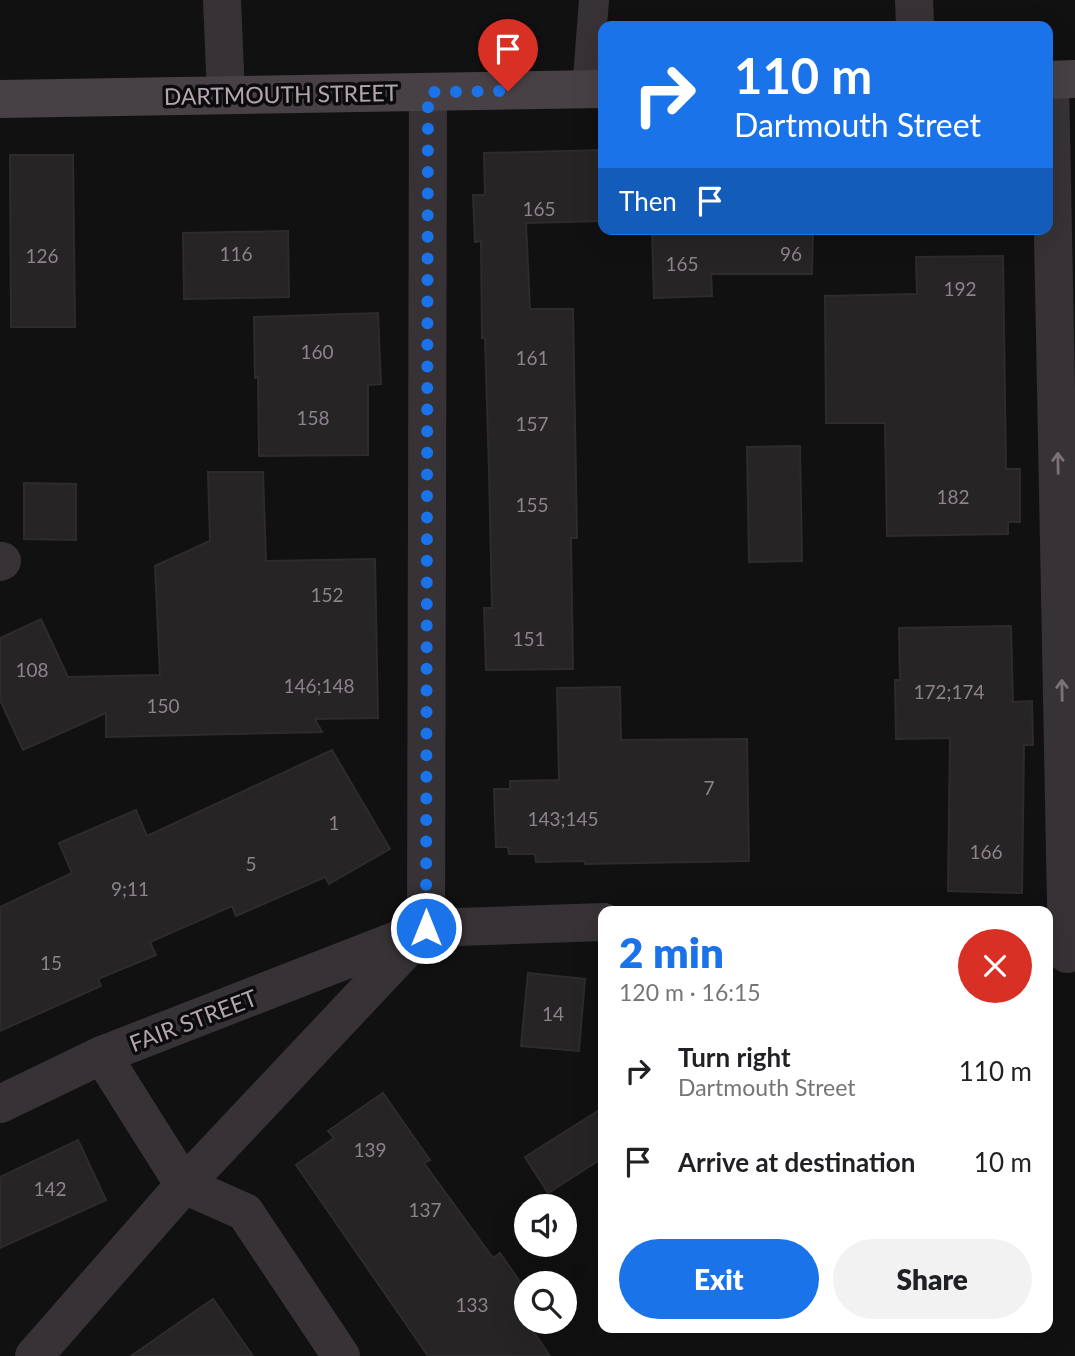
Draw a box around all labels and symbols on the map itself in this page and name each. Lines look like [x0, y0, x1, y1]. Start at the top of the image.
pin [478, 19, 538, 91]
street label: DARTMOUTH STREET [164, 78, 399, 110]
house number: 165 [522, 197, 556, 220]
house number: 116 [219, 242, 253, 265]
house number: 96 [780, 242, 802, 265]
house number: 126 [25, 244, 59, 267]
house number: 165 [665, 252, 699, 275]
house number: 192 [943, 277, 977, 300]
house number: 160 [300, 340, 334, 363]
house number: 161 [515, 346, 549, 369]
house number: 158 [296, 406, 330, 429]
house number: 157 [515, 412, 549, 435]
one-way arrow [1051, 451, 1064, 474]
house number: 182 [936, 485, 970, 508]
house number: 155 [515, 493, 549, 516]
house number: 152 [310, 583, 344, 606]
house number: 151 [512, 627, 546, 650]
house number: 108 [15, 658, 49, 681]
house number: 146;148 [283, 674, 355, 697]
one-way arrow [1055, 679, 1069, 702]
house number: 172;174 [913, 680, 985, 703]
house number: 150 [146, 694, 180, 717]
house number: 7 [703, 776, 715, 799]
house number: 143;145 [527, 807, 599, 830]
house number: 1 [328, 811, 340, 834]
house number: 166 [969, 840, 1003, 863]
house number: 5 [245, 852, 257, 875]
house number: 9;11 [111, 877, 149, 900]
position arrow [389, 891, 463, 965]
house number: 15 [40, 951, 62, 974]
street label: FAIR STREET [125, 983, 261, 1057]
house number: 14 [542, 1002, 564, 1025]
house number: 139 [353, 1138, 387, 1161]
house number: 142 [33, 1177, 67, 1200]
house number: 137 [408, 1198, 442, 1221]
house number: 133 [455, 1293, 489, 1316]

